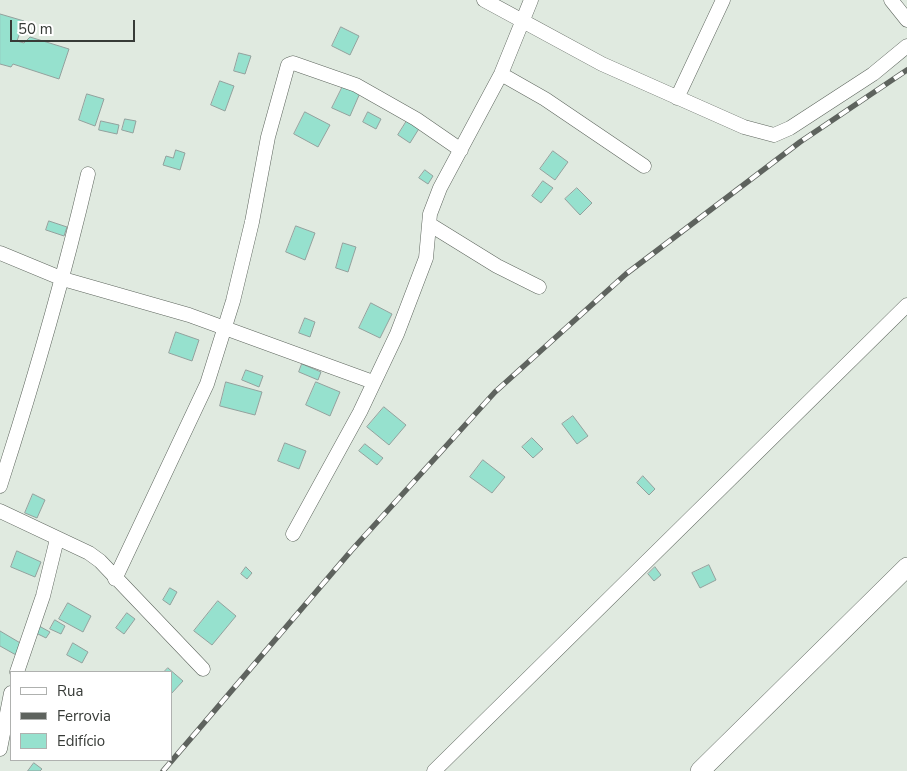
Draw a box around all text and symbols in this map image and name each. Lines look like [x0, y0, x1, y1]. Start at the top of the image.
scale bar [12, 10, 138, 42]
text: 50 m [18, 19, 53, 39]
legend [10, 671, 172, 761]
text: Rua [57, 681, 83, 701]
text: Ferrovia [57, 706, 111, 726]
text: Edifício [57, 731, 105, 751]

